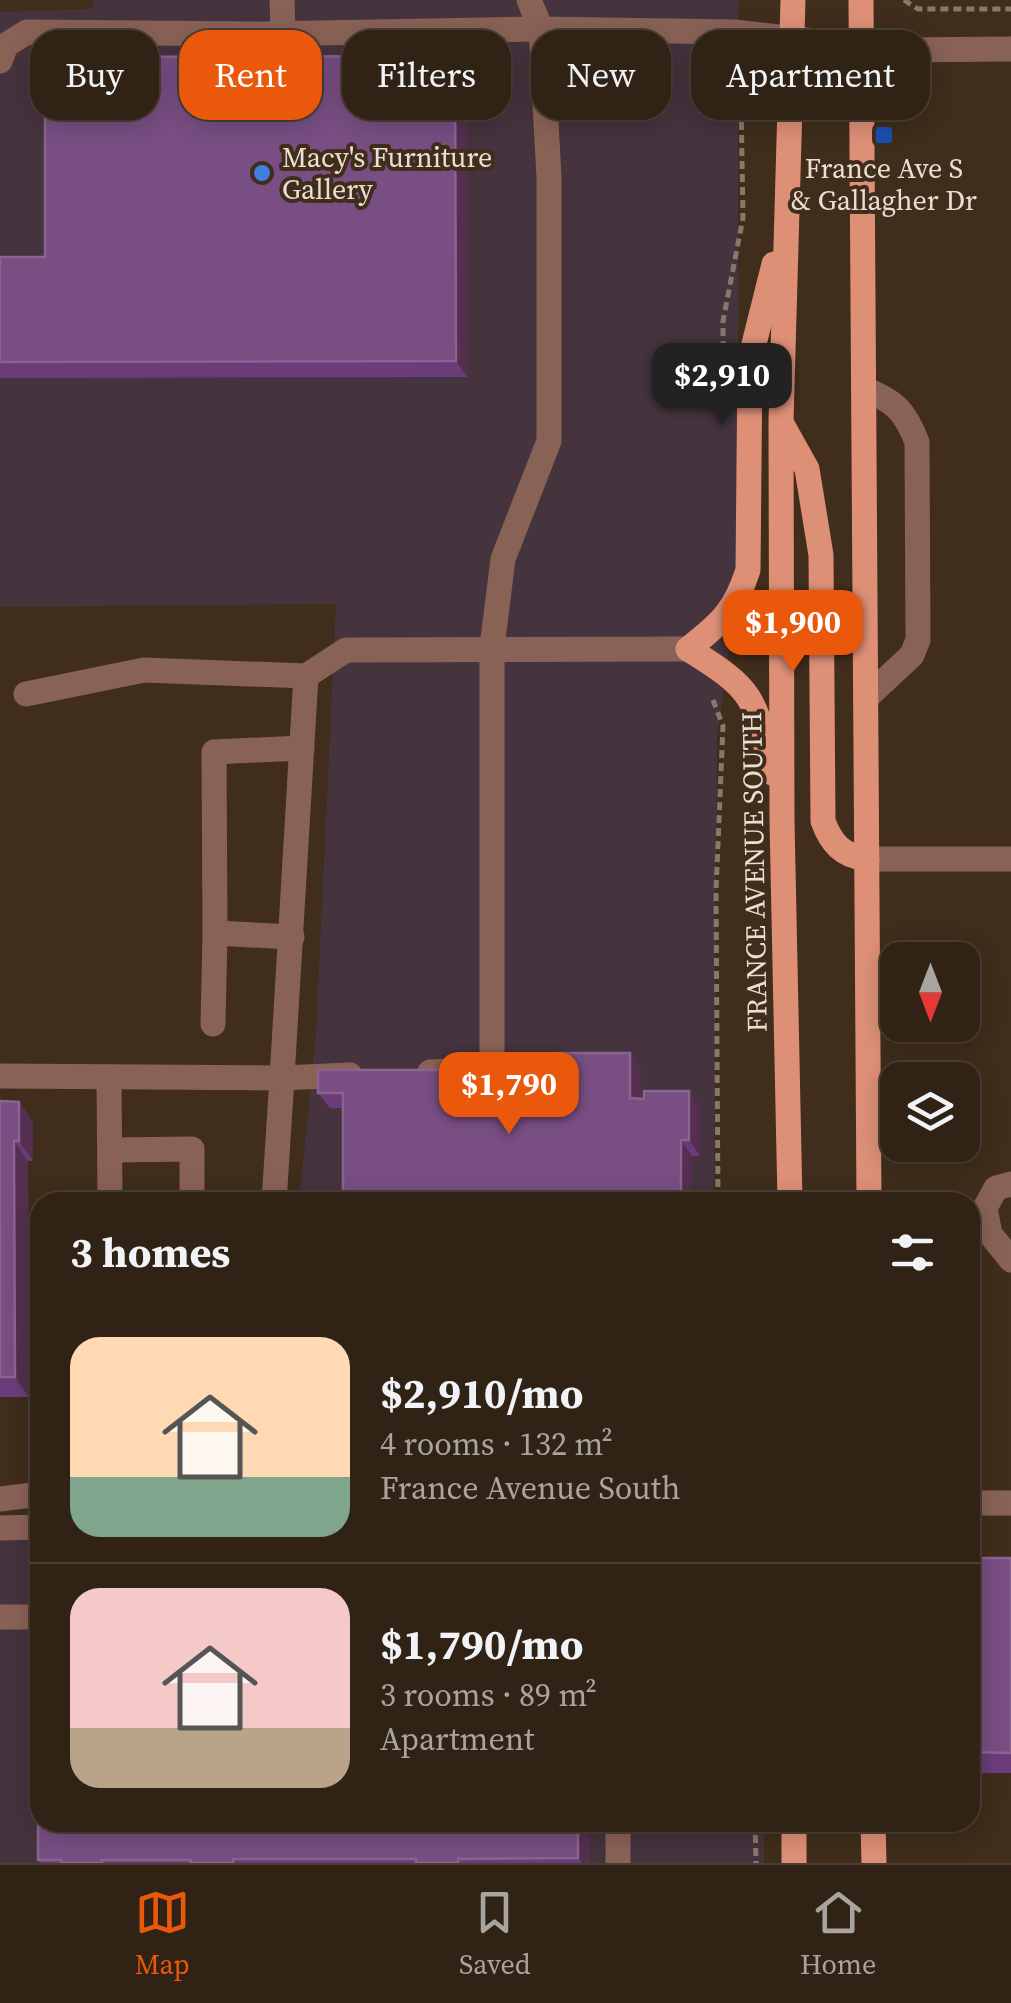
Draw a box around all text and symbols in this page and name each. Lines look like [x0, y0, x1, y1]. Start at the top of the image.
chip: Buy [30, 30, 159, 120]
chip: Rent [179, 30, 322, 120]
chip: Filters [342, 30, 511, 120]
chip: New [531, 30, 671, 120]
chip: Apartment [691, 30, 930, 120]
marker: France Ave S & Gallagher Dr [873, 124, 895, 146]
place label: Macy's Furniture Gallery [282, 138, 492, 208]
place label: France Ave S & Gallagher Dr [791, 149, 977, 219]
marker: Macy's Furniture Gallery [251, 162, 273, 184]
pin: $2,910 [641, 343, 803, 428]
text: $2,910 [674, 353, 770, 397]
pin: $1,900 [712, 590, 874, 675]
text: $1,900 [745, 600, 841, 644]
street label: FRANCE AVENUE SOUTH [732, 711, 776, 1033]
north arrow [880, 942, 980, 1042]
map controls [880, 942, 980, 1162]
pin: $1,790 [428, 1052, 590, 1137]
text: $1,790 [461, 1062, 557, 1106]
button: layers [880, 1062, 980, 1162]
text: 3 homes [70, 1223, 230, 1281]
icon: filters [885, 1225, 940, 1280]
text: $2,910/mo [380, 1364, 583, 1422]
icon: home [150, 1377, 270, 1497]
text: 4 rooms · 132 m² [380, 1422, 613, 1466]
text: France Avenue South [380, 1466, 680, 1510]
text: $1,790/mo [380, 1615, 583, 1673]
icon: home [150, 1628, 270, 1748]
text: 3 rooms · 89 m² [380, 1673, 597, 1717]
text: Apartment [380, 1717, 534, 1761]
tab: Map [135, 1885, 190, 1983]
tab: Saved [459, 1885, 531, 1983]
tab: Home [800, 1885, 876, 1983]

